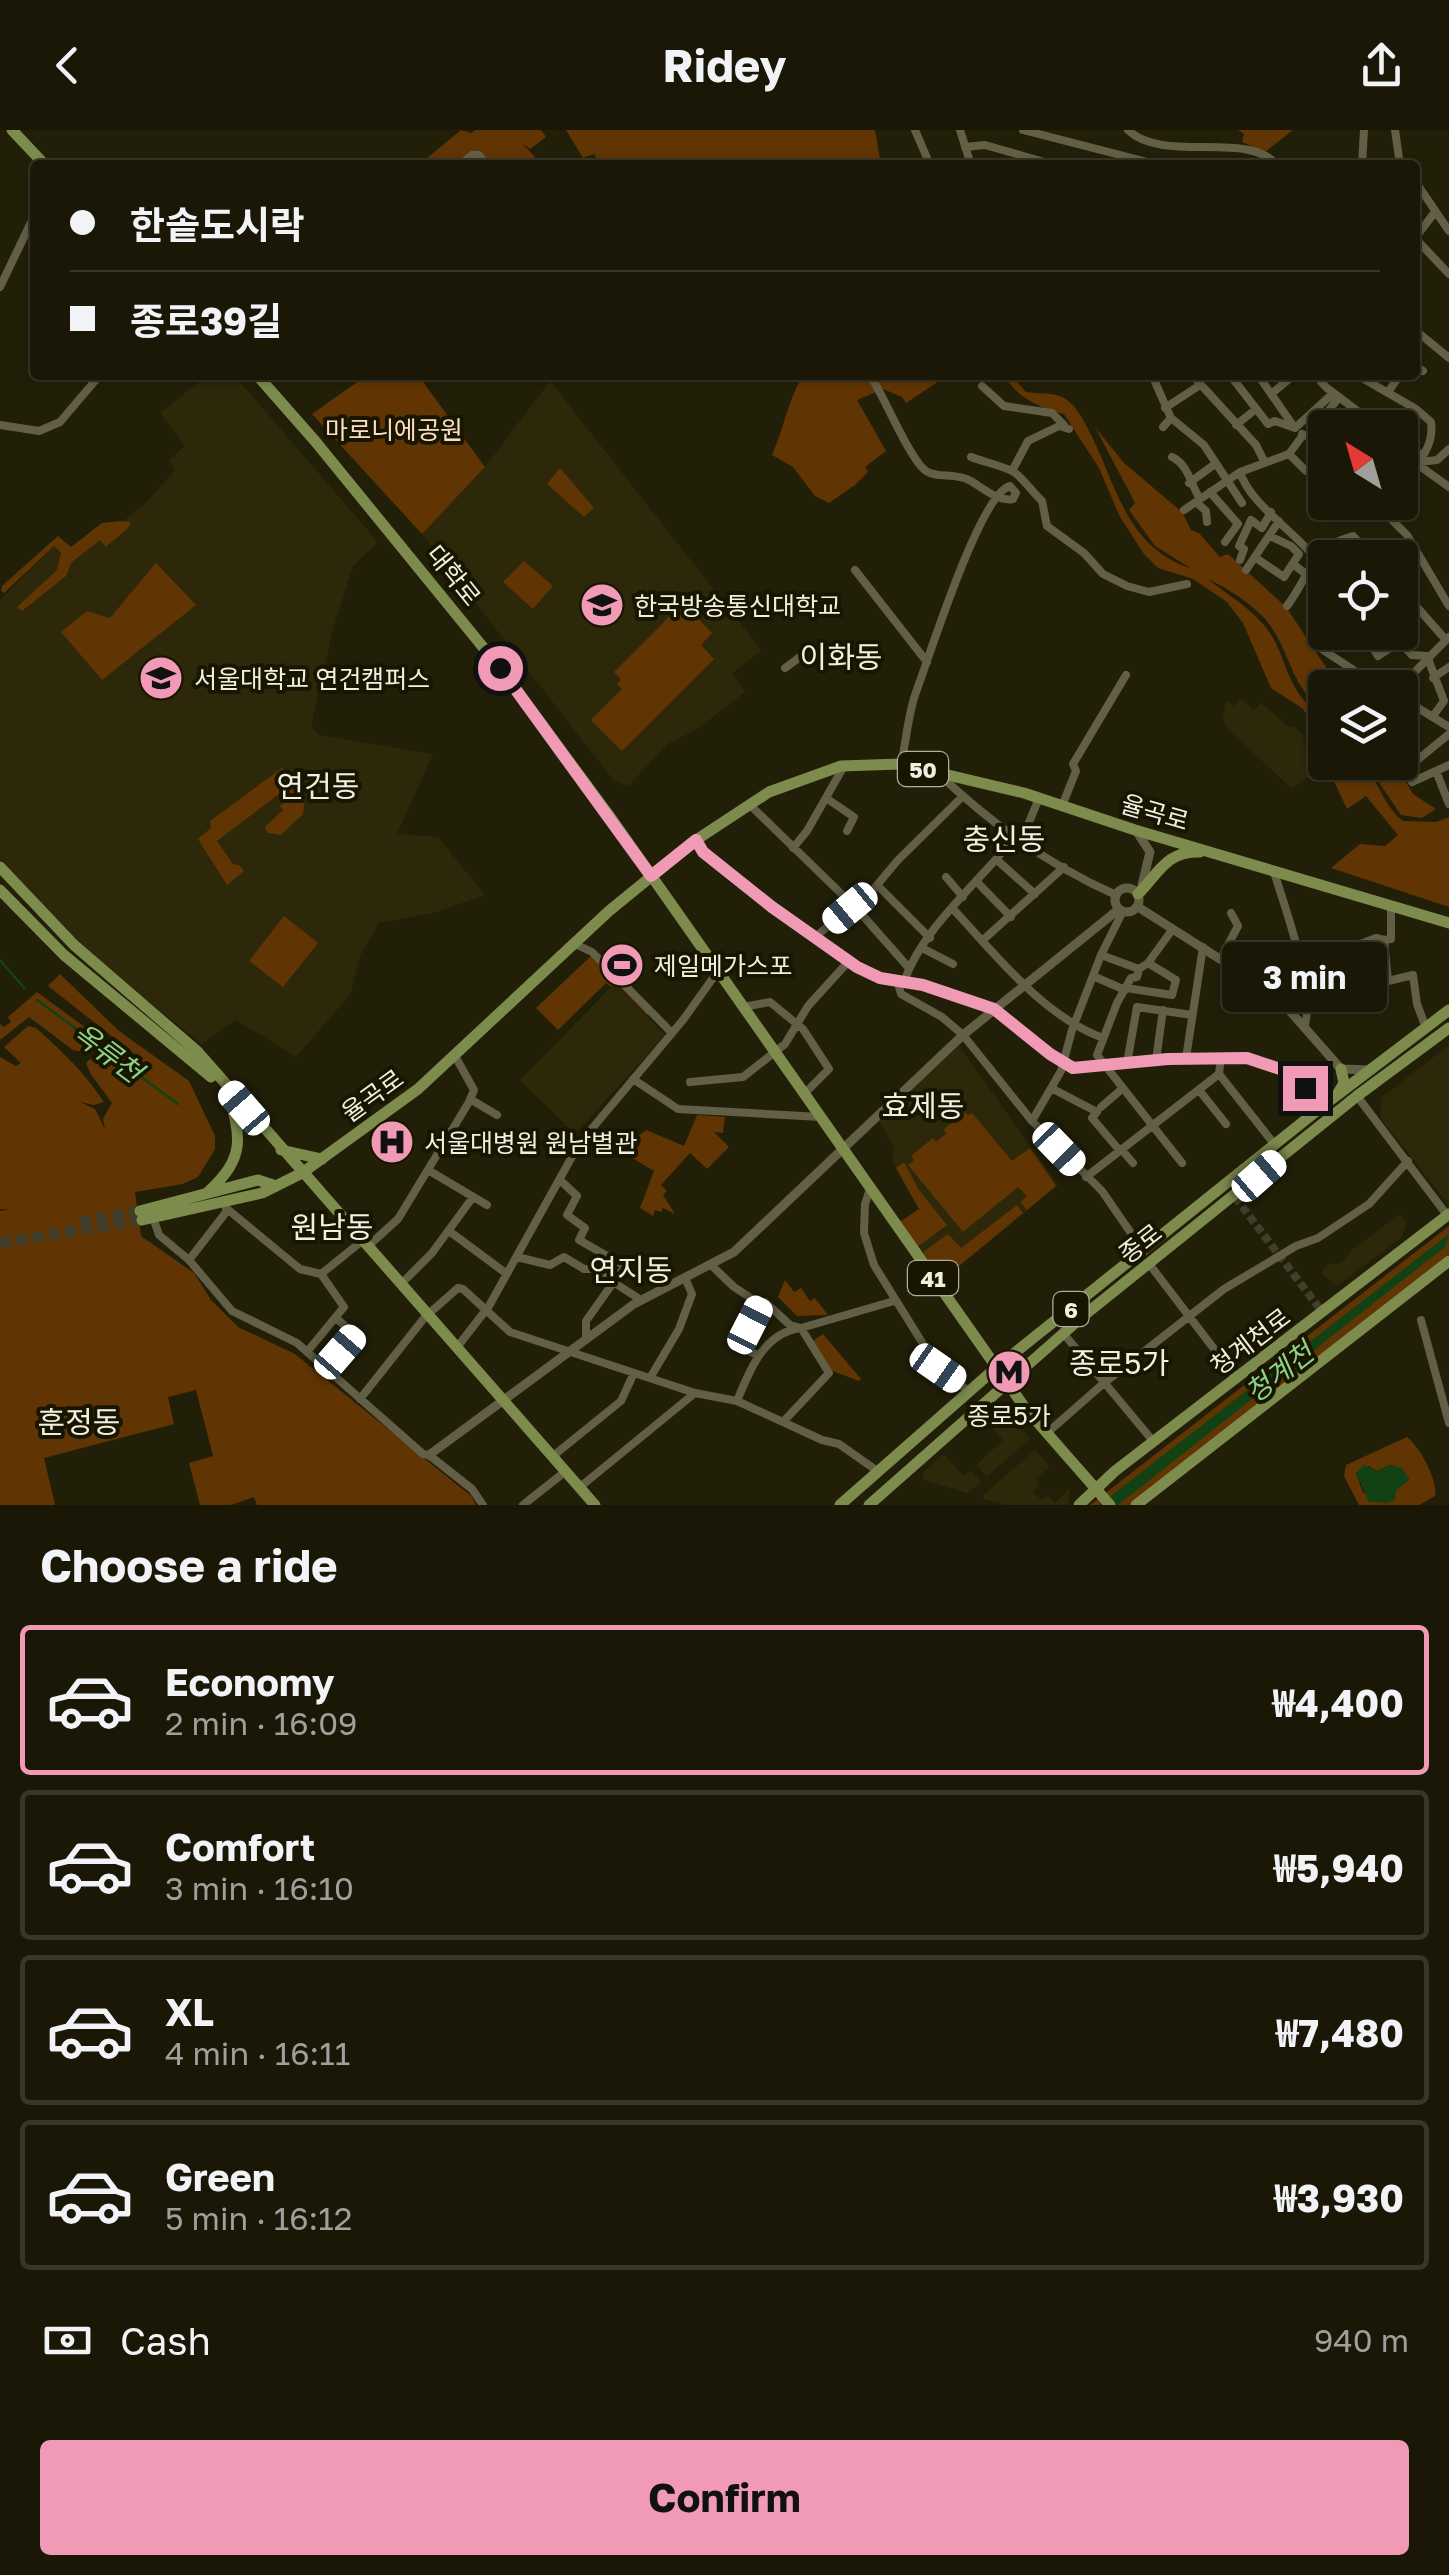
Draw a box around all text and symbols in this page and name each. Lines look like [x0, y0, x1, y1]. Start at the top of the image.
icon: back [40, 38, 95, 93]
text: Ridey [663, 38, 786, 92]
icon: share [1354, 38, 1409, 93]
text: 한솥도시락 [130, 202, 305, 247]
text: 종로39길 [130, 298, 282, 343]
north arrow [1308, 410, 1418, 520]
map controls [1308, 410, 1418, 780]
park label: 마로니에공원 [325, 414, 463, 445]
street label: 대학로 [420, 538, 488, 612]
button: locate [1308, 540, 1418, 650]
school or university icon: 한국방송통신대학교 [579, 582, 625, 628]
place label: 한국방송통신대학교 [634, 590, 841, 621]
district label: 이화동 [800, 639, 882, 675]
route start [478, 646, 523, 691]
school or university icon: 서울대학교 연건캠퍼스 [138, 655, 184, 701]
place label: 서울대학교 연건캠퍼스 [194, 663, 430, 694]
button: layers [1308, 670, 1418, 780]
road number: 50 [898, 752, 948, 786]
district label: 연건동 [277, 768, 359, 804]
street label: 율곡로 [1118, 788, 1192, 836]
district label: 충신동 [963, 821, 1045, 857]
car [817, 877, 883, 939]
sports icon: 제일메가스포 [599, 942, 645, 988]
callout: 3 min [1222, 943, 1388, 1013]
place label: 제일메가스포 [654, 950, 792, 981]
text: 3 min [1263, 958, 1346, 996]
water label: 옥류천 [67, 1016, 151, 1090]
street label: 율곡로 [335, 1062, 409, 1128]
route end [1283, 1066, 1328, 1111]
car [213, 1076, 275, 1140]
district label: 효제동 [882, 1088, 964, 1124]
car [1027, 1117, 1091, 1181]
hospital icon: 서울대병원 원남별관 [369, 1119, 415, 1165]
place label: 서울대병원 원남별관 [424, 1127, 637, 1158]
car [1227, 1145, 1291, 1207]
district label: 원남동 [291, 1209, 373, 1245]
street label: 종로 [1112, 1217, 1168, 1269]
district label: 연지동 [590, 1252, 672, 1288]
road number: 41 [908, 1261, 958, 1295]
car [723, 1291, 777, 1359]
road number: 6 [1054, 1292, 1088, 1326]
street label: 청계천로 [1204, 1301, 1296, 1381]
car [309, 1320, 371, 1384]
water label: 청계천 [1238, 1335, 1320, 1409]
car [905, 1339, 971, 1397]
district label: 종로5가 [1069, 1345, 1169, 1381]
metro station icon: 종로5가 [986, 1349, 1032, 1395]
place label: 종로5가 [967, 1400, 1051, 1431]
district label: 훈정동 [38, 1404, 120, 1440]
text: Choose a ride [40, 1538, 338, 1592]
icon: car [45, 1655, 135, 1745]
text: Economy [165, 1659, 334, 1704]
text: ₩4,400 [1273, 1680, 1404, 1725]
text: 2 min · 16:09 [165, 1704, 357, 1742]
icon: car [45, 1820, 135, 1910]
text: Comfort [165, 1824, 315, 1869]
text: ₩5,940 [1274, 1845, 1404, 1890]
text: 3 min · 16:10 [165, 1869, 354, 1907]
icon: car [45, 1985, 135, 2075]
text: XL [165, 1989, 214, 2034]
text: ₩7,480 [1276, 2010, 1404, 2055]
text: 4 min · 16:11 [165, 2034, 350, 2072]
icon: car [45, 2150, 135, 2240]
text: Green [165, 2154, 275, 2199]
text: ₩3,930 [1274, 2175, 1404, 2220]
text: 5 min · 16:12 [165, 2199, 352, 2237]
icon: cash [40, 2313, 95, 2368]
text: Cash [120, 2318, 211, 2363]
text: 940 m [1314, 2321, 1409, 2359]
button: Confirm [40, 2440, 1409, 2555]

